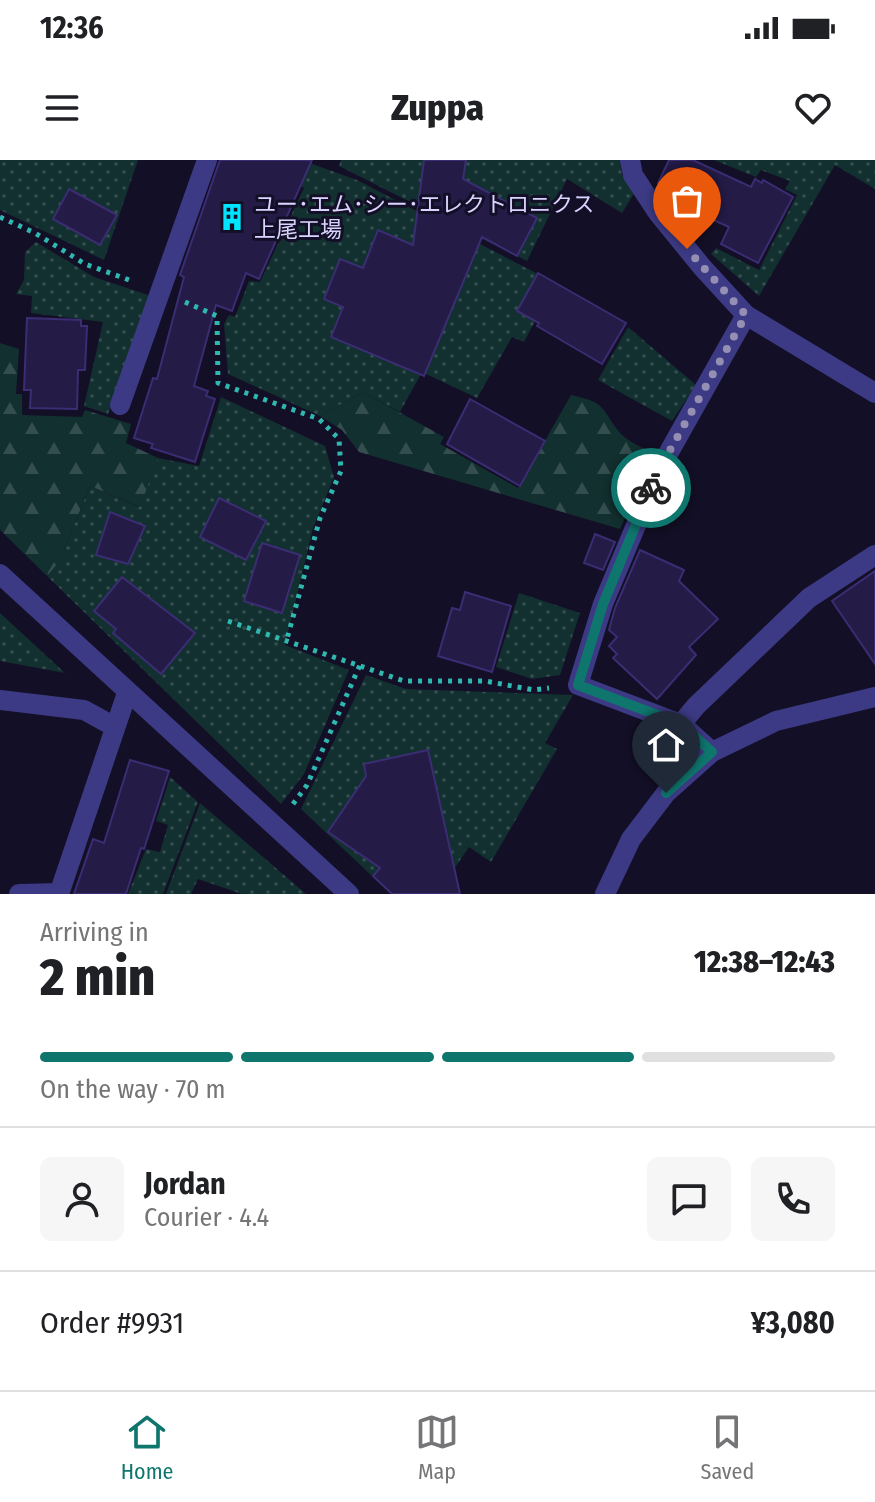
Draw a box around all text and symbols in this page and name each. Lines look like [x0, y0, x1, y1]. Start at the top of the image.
text: 12:36 [40, 10, 104, 46]
icon: menu [40, 86, 84, 130]
text: Zuppa [391, 86, 484, 130]
icon: heart [791, 86, 835, 130]
pin [653, 167, 721, 249]
icon: bag [665, 179, 709, 223]
place label: ユー･エム･シー･エレクトロニクス 上尾工場 [254, 191, 594, 243]
building icon: ユー･エム･シー･エレクトロニクス 上尾工場 [217, 202, 247, 232]
courier [611, 448, 691, 528]
icon: bike [629, 466, 673, 510]
pin [632, 711, 700, 793]
icon: home [644, 723, 688, 767]
text: Arriving in [40, 917, 149, 948]
text: 12:38–12:43 [694, 944, 835, 980]
text: 2 min [40, 946, 155, 1009]
text: On the way · 70 m [40, 1074, 226, 1105]
button: person [40, 1157, 124, 1241]
button: chat [647, 1157, 731, 1241]
button: phone [751, 1157, 835, 1241]
text: Jordan [144, 1166, 226, 1202]
text: Courier · 4.4 [144, 1202, 269, 1233]
text: Order #9931 [40, 1305, 184, 1341]
text: ¥3,080 [751, 1305, 835, 1341]
tab: Home [121, 1410, 173, 1485]
tab: Map [415, 1410, 459, 1485]
tab: Saved [700, 1410, 754, 1485]

